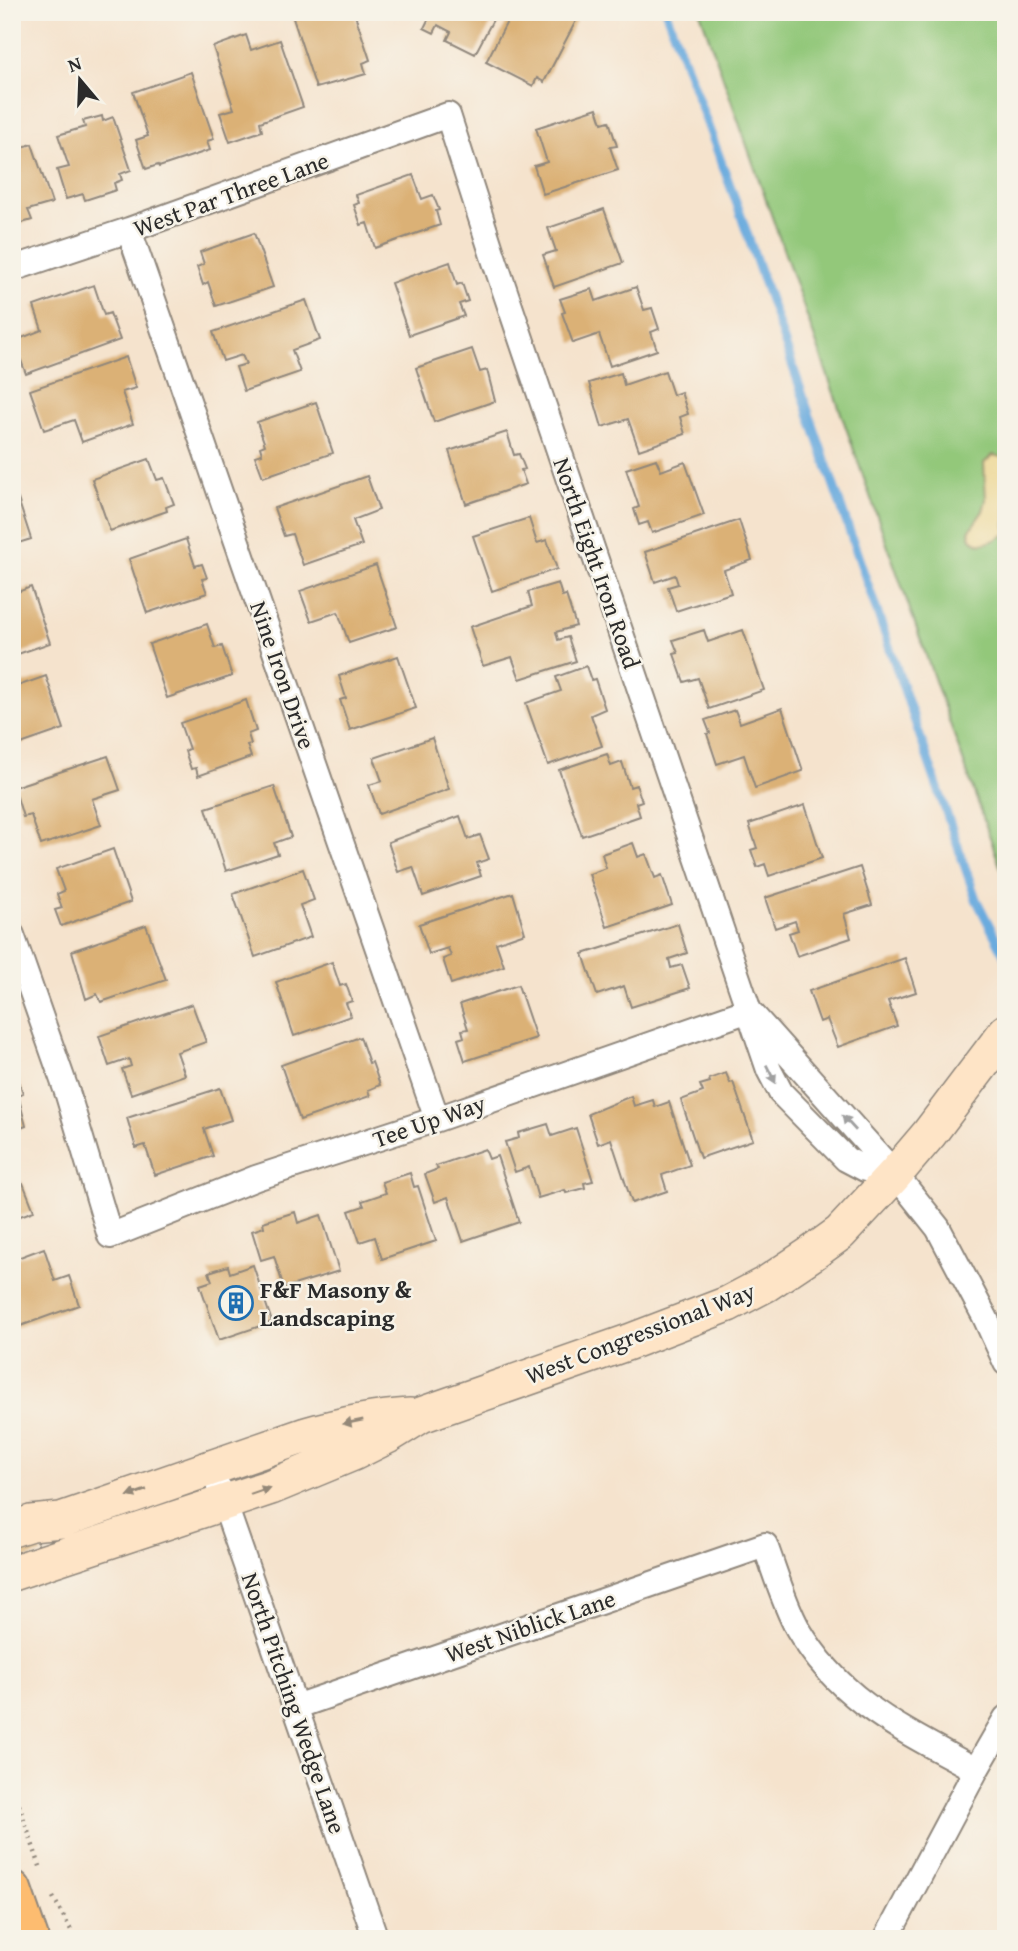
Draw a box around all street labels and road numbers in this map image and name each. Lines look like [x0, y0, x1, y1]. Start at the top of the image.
street label: West Par Three Lane [128, 142, 334, 246]
street label: North Eight Iron Road [544, 453, 650, 673]
street label: Nine Iron Drive [241, 596, 325, 754]
street label: Tee Up Way [368, 1085, 490, 1157]
street label: West Congressional Way [520, 1273, 760, 1393]
street label: North Pitching Wedge Lane [233, 1568, 355, 1838]
street label: West Niblick Lane [440, 1580, 620, 1672]

